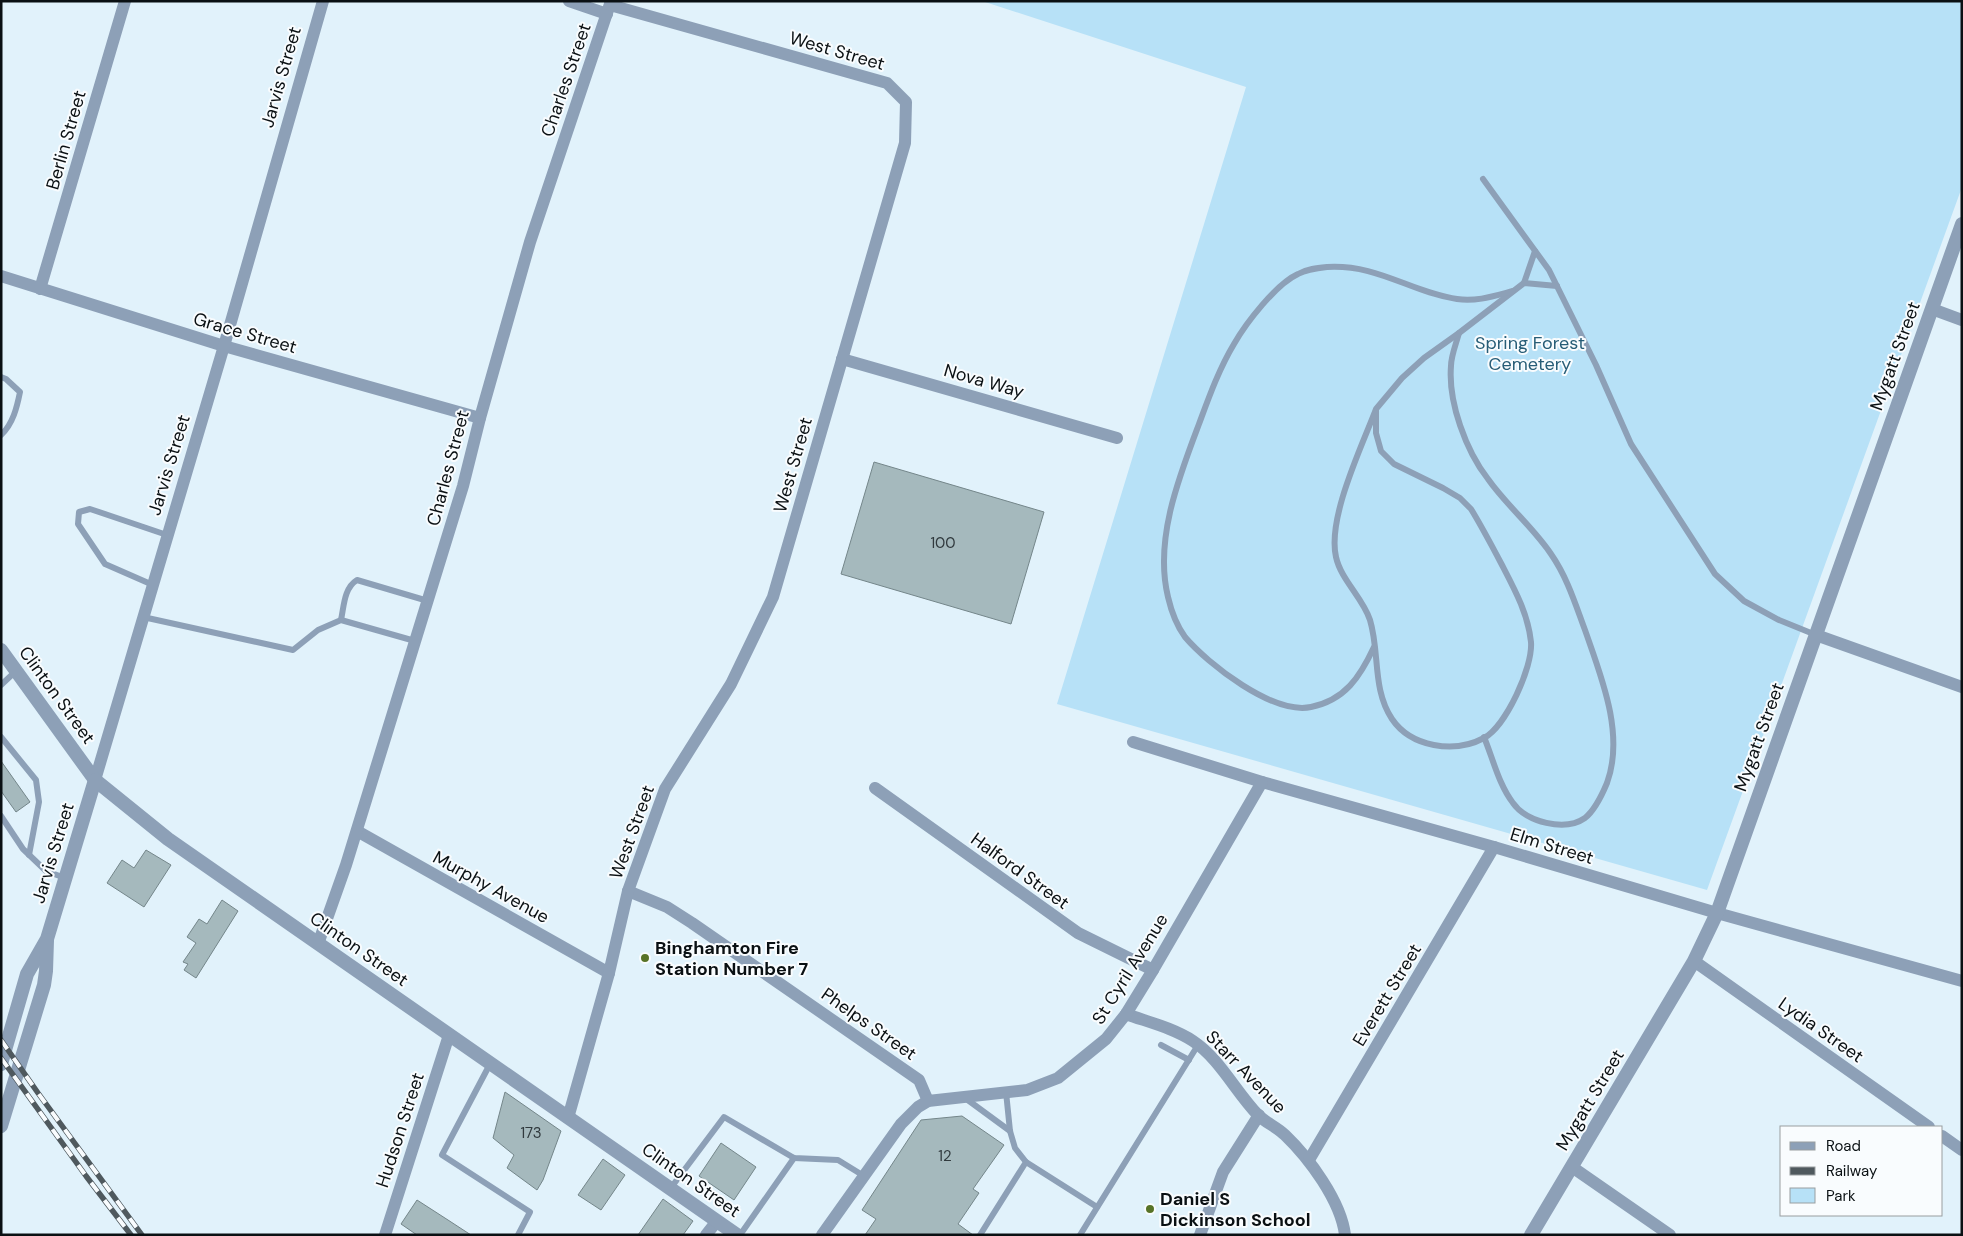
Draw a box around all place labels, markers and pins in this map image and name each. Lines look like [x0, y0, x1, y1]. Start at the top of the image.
place label: Binghamton Fire Station Number 7 [655, 936, 809, 981]
marker: Binghamton Fire Station Number 7 [639, 952, 651, 964]
place label: Daniel S Dickinson School [1160, 1187, 1311, 1232]
marker: Daniel S Dickinson School [1144, 1203, 1156, 1215]

